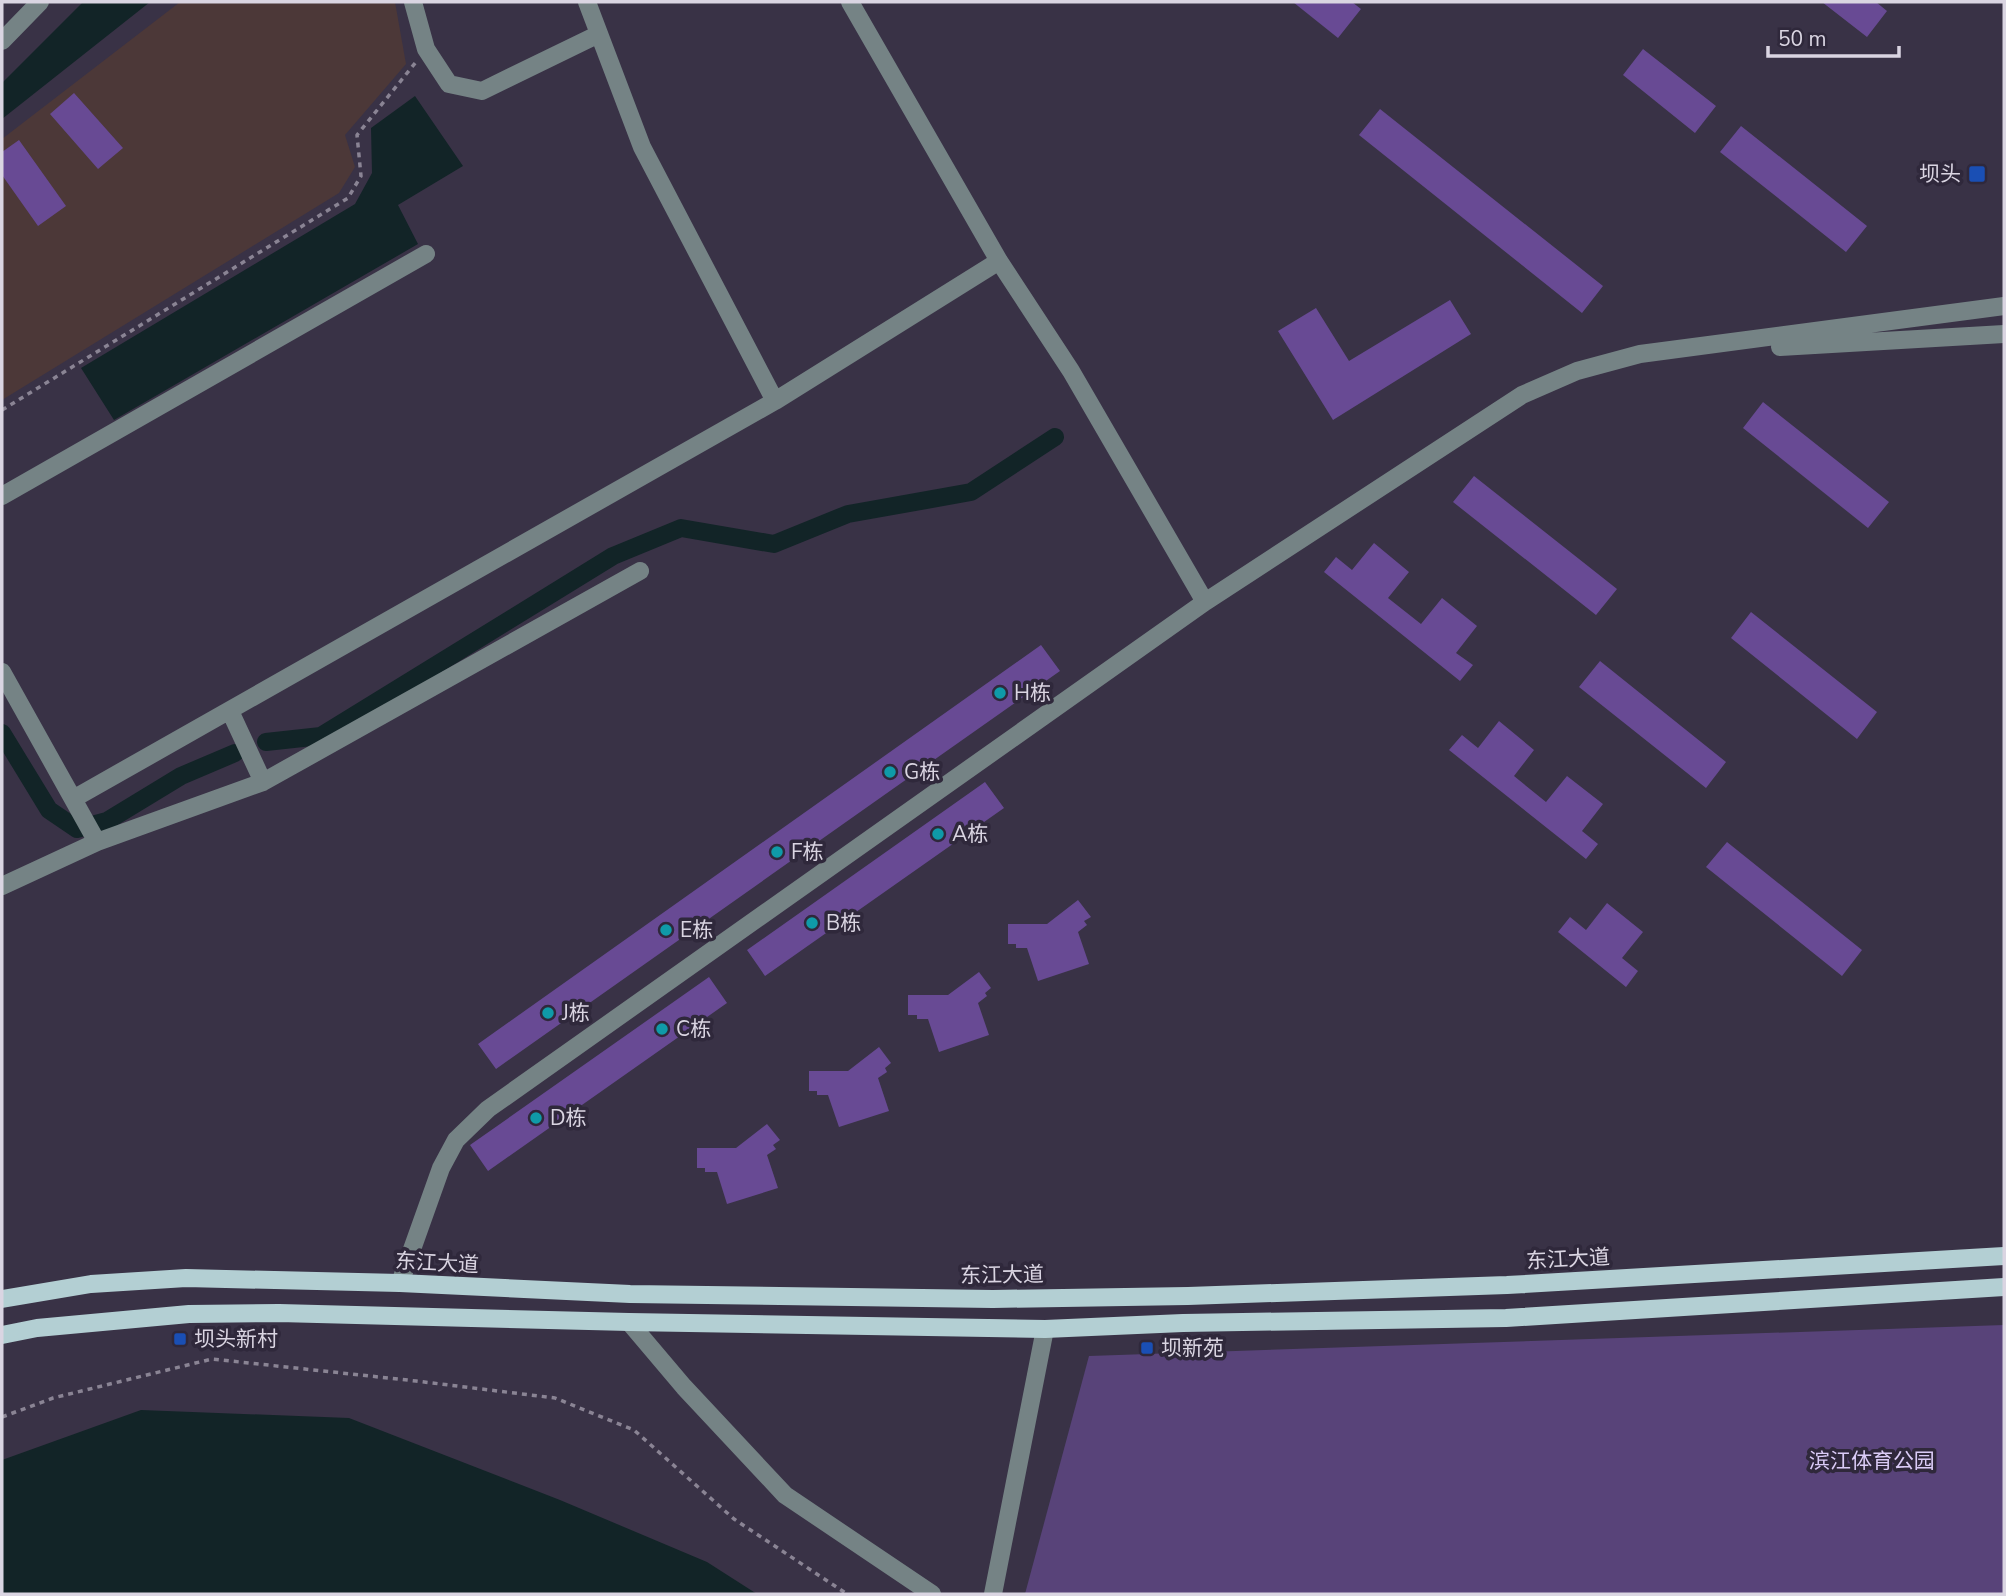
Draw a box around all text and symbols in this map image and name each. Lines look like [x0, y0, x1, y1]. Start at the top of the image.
scale bar [1768, 14, 1899, 58]
text: 50 m [1778, 25, 1827, 53]
place label: 坝头 [1919, 160, 1961, 188]
marker: 坝头 [1967, 164, 1987, 184]
place label: H栋 [1014, 679, 1051, 707]
marker: H栋 [992, 685, 1008, 701]
place label: G栋 [904, 758, 940, 786]
marker: G栋 [882, 764, 898, 780]
place label: A栋 [952, 820, 988, 848]
marker: A栋 [930, 826, 946, 842]
place label: F栋 [791, 838, 824, 866]
marker: F栋 [769, 844, 785, 860]
place label: B栋 [826, 909, 861, 937]
marker: B栋 [804, 915, 820, 931]
place label: E栋 [680, 916, 713, 944]
marker: E栋 [658, 922, 674, 938]
place label: J栋 [561, 999, 590, 1027]
marker: J栋 [540, 1005, 556, 1021]
place label: C栋 [676, 1015, 711, 1043]
marker: C栋 [654, 1021, 670, 1037]
place label: D栋 [550, 1104, 587, 1132]
marker: D栋 [528, 1110, 544, 1126]
street label: 东江大道 [1525, 1243, 1611, 1275]
street label: 东江大道 [394, 1247, 480, 1279]
street label: 东江大道 [960, 1260, 1044, 1290]
place label: 坝头新村 [194, 1325, 278, 1353]
marker: 坝头新村 [172, 1331, 188, 1347]
place label: 坝新苑 [1161, 1334, 1224, 1362]
marker: 坝新苑 [1139, 1340, 1155, 1356]
park label: 滨江体育公园 [1809, 1447, 1935, 1475]

